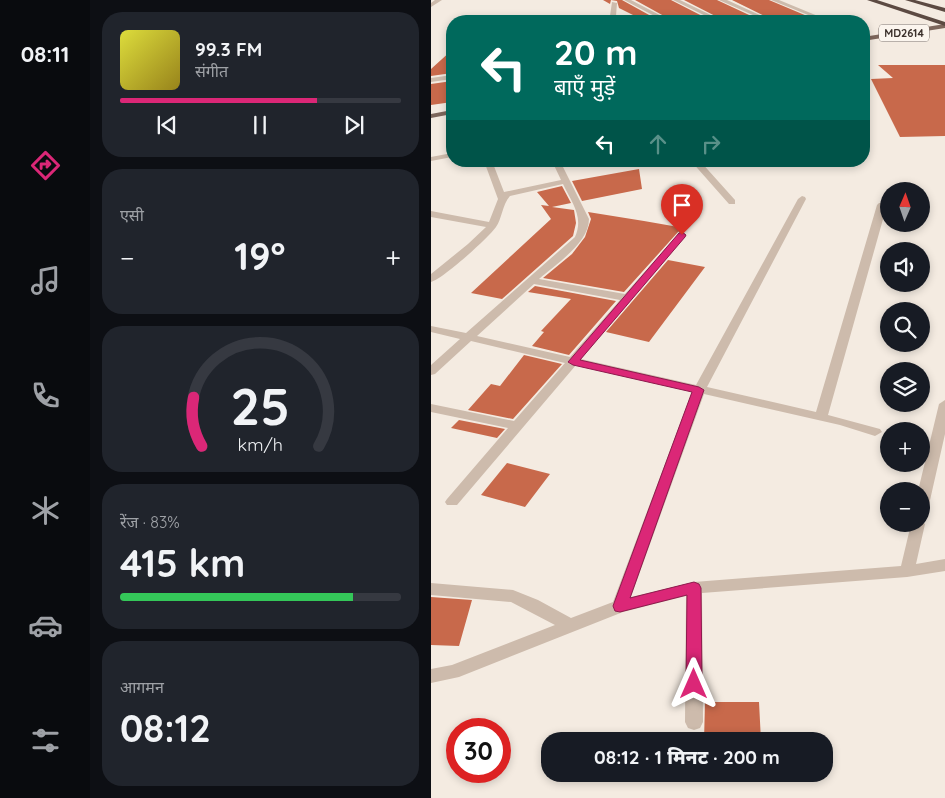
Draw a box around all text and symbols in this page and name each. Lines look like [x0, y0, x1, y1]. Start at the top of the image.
road number: MD2614 [879, 24, 929, 42]
text: 20 m [554, 30, 637, 74]
icon: left [471, 35, 536, 100]
text: 99.3 FM [195, 37, 262, 61]
text: 08:11 [21, 40, 69, 68]
text: संगीत [195, 61, 228, 81]
text: बाएँ मुड़ें [554, 73, 615, 101]
icon: previous [153, 111, 181, 139]
icon: pause [246, 111, 274, 139]
icon: next [340, 111, 368, 139]
icon: left [591, 130, 619, 158]
icon: ahead [644, 130, 672, 158]
icon: right [697, 130, 725, 158]
icon: directions [28, 148, 63, 183]
north arrow [880, 182, 930, 232]
map controls [880, 182, 930, 532]
pin [661, 184, 703, 235]
icon: arrive [668, 191, 696, 219]
text: एसी [120, 205, 144, 225]
text: 19° [234, 232, 286, 280]
text: − [120, 240, 135, 275]
text: + [385, 240, 401, 275]
button: sound [880, 242, 930, 292]
icon: music [28, 263, 63, 298]
button: search [880, 302, 930, 352]
button: layers [880, 362, 930, 412]
text: 25 [231, 373, 290, 438]
icon: phone [28, 378, 63, 413]
button: + [880, 422, 930, 472]
text: km/h [238, 433, 283, 455]
button: − [880, 482, 930, 532]
icon: climate [28, 493, 63, 528]
text: रेंज · 83% [120, 512, 180, 532]
text: 415 km [120, 539, 245, 587]
icon: car [28, 608, 63, 643]
position arrow [667, 657, 719, 709]
text: आगमन [120, 677, 164, 697]
text: 08:12 [120, 704, 211, 752]
speed limit sign: 30 [446, 718, 511, 783]
icon: filters [28, 723, 63, 758]
text: 08:12 · 1 मिनट · 200 m [594, 745, 780, 769]

